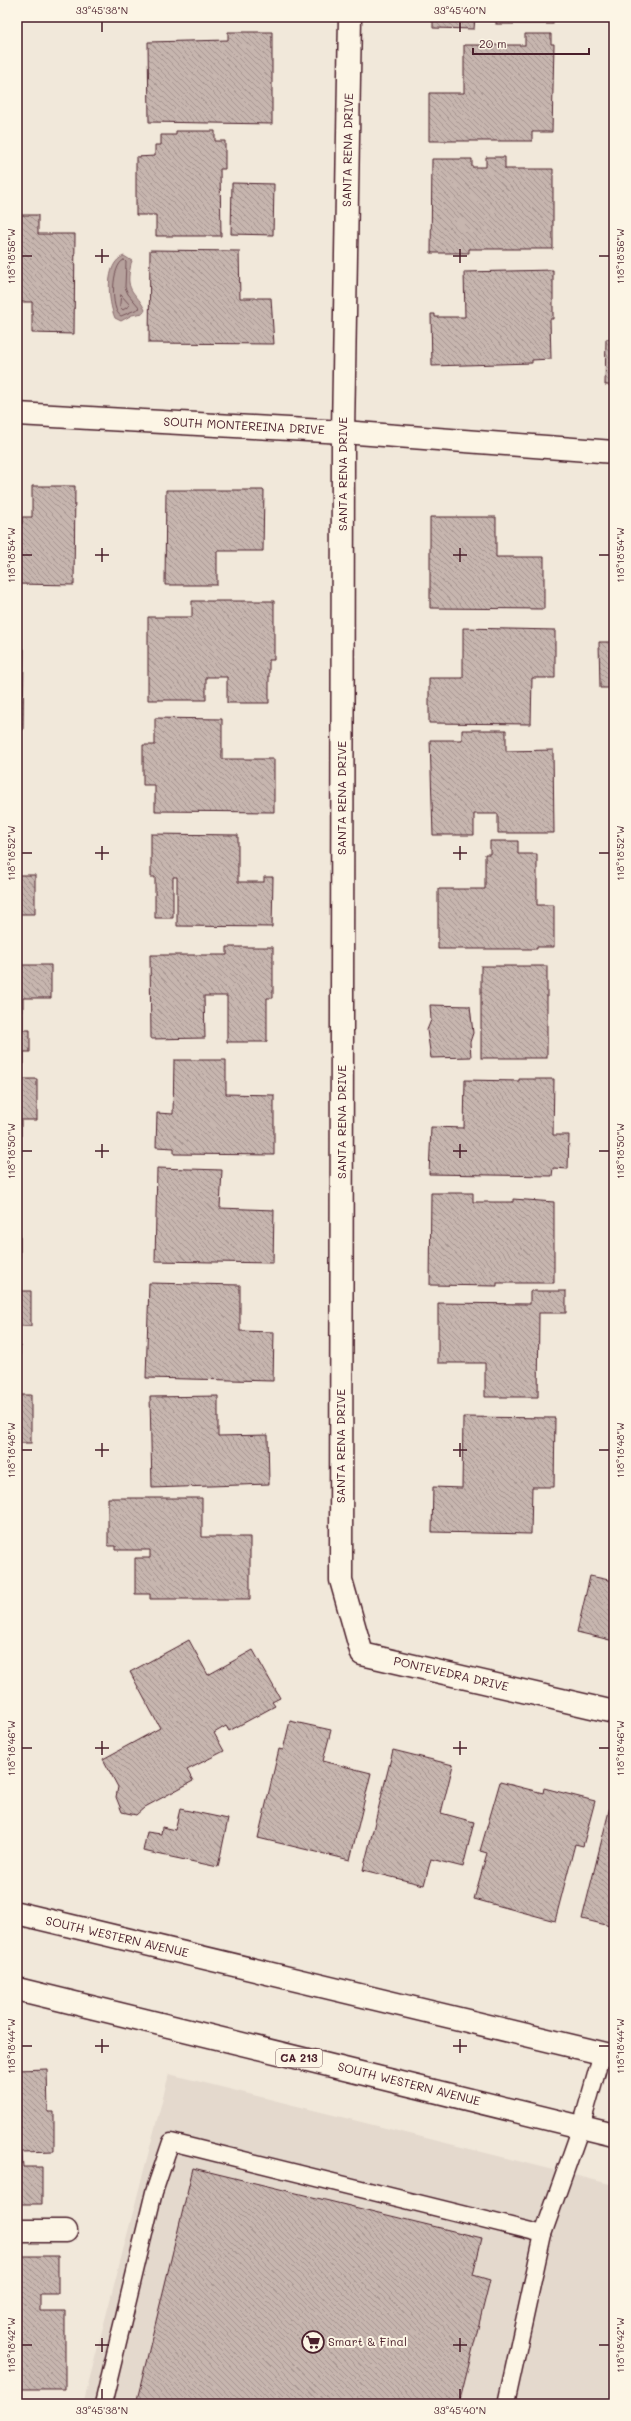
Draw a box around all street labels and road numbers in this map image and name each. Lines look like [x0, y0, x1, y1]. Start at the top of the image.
street label: SANTA RENA DRIVE [338, 93, 356, 207]
street label: SOUTH MONTEREINA DRIVE [163, 413, 325, 437]
street label: SANTA RENA DRIVE [334, 417, 350, 531]
street label: SANTA RENA DRIVE [333, 741, 349, 855]
street label: SANTA RENA DRIVE [333, 1065, 349, 1179]
street label: SANTA RENA DRIVE [332, 1389, 348, 1503]
street label: PONTEVEDRA DRIVE [392, 1652, 510, 1694]
street label: SOUTH WESTERN AVENUE [44, 1912, 190, 1960]
road number: CA 213 [276, 2049, 322, 2067]
street label: SOUTH WESTERN AVENUE [336, 2058, 482, 2109]

